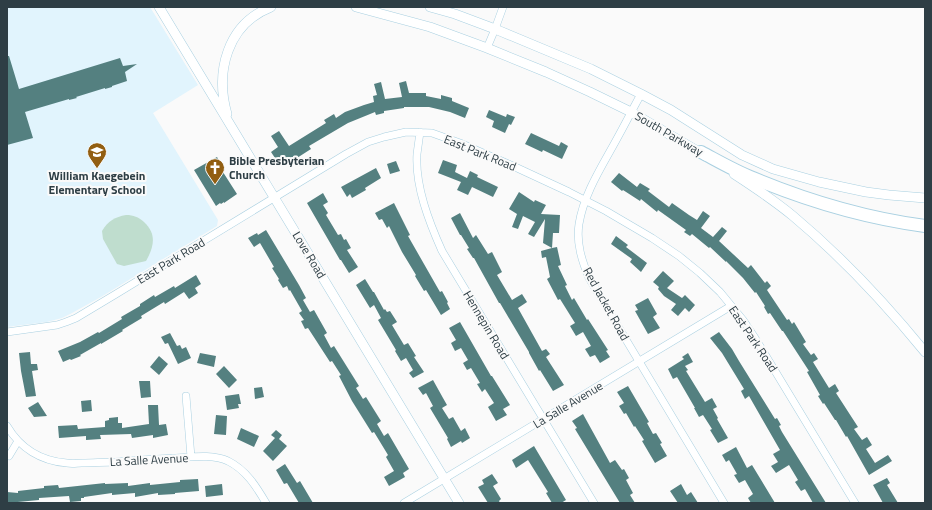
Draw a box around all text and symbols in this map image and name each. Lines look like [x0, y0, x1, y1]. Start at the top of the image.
street label: South Parkway [631, 106, 707, 161]
street label: East Park Road [441, 129, 519, 176]
school or university icon: William Kaegebein Elementary School [86, 141, 108, 169]
place label: Bible Presbyterian Church [229, 151, 325, 184]
church icon: Bible Presbyterian Church [204, 157, 226, 185]
place label: William Kaegebein Elementary School [49, 166, 145, 199]
street label: Love Road [288, 227, 331, 282]
street label: East Park Road [133, 233, 208, 288]
street label: Red Jacket Road [578, 264, 635, 344]
street label: Hennepin Road [458, 287, 514, 363]
street label: East Park Road [724, 302, 783, 376]
street label: La Salle Avenue [529, 376, 606, 433]
street label: La Salle Avenue [109, 448, 189, 471]

